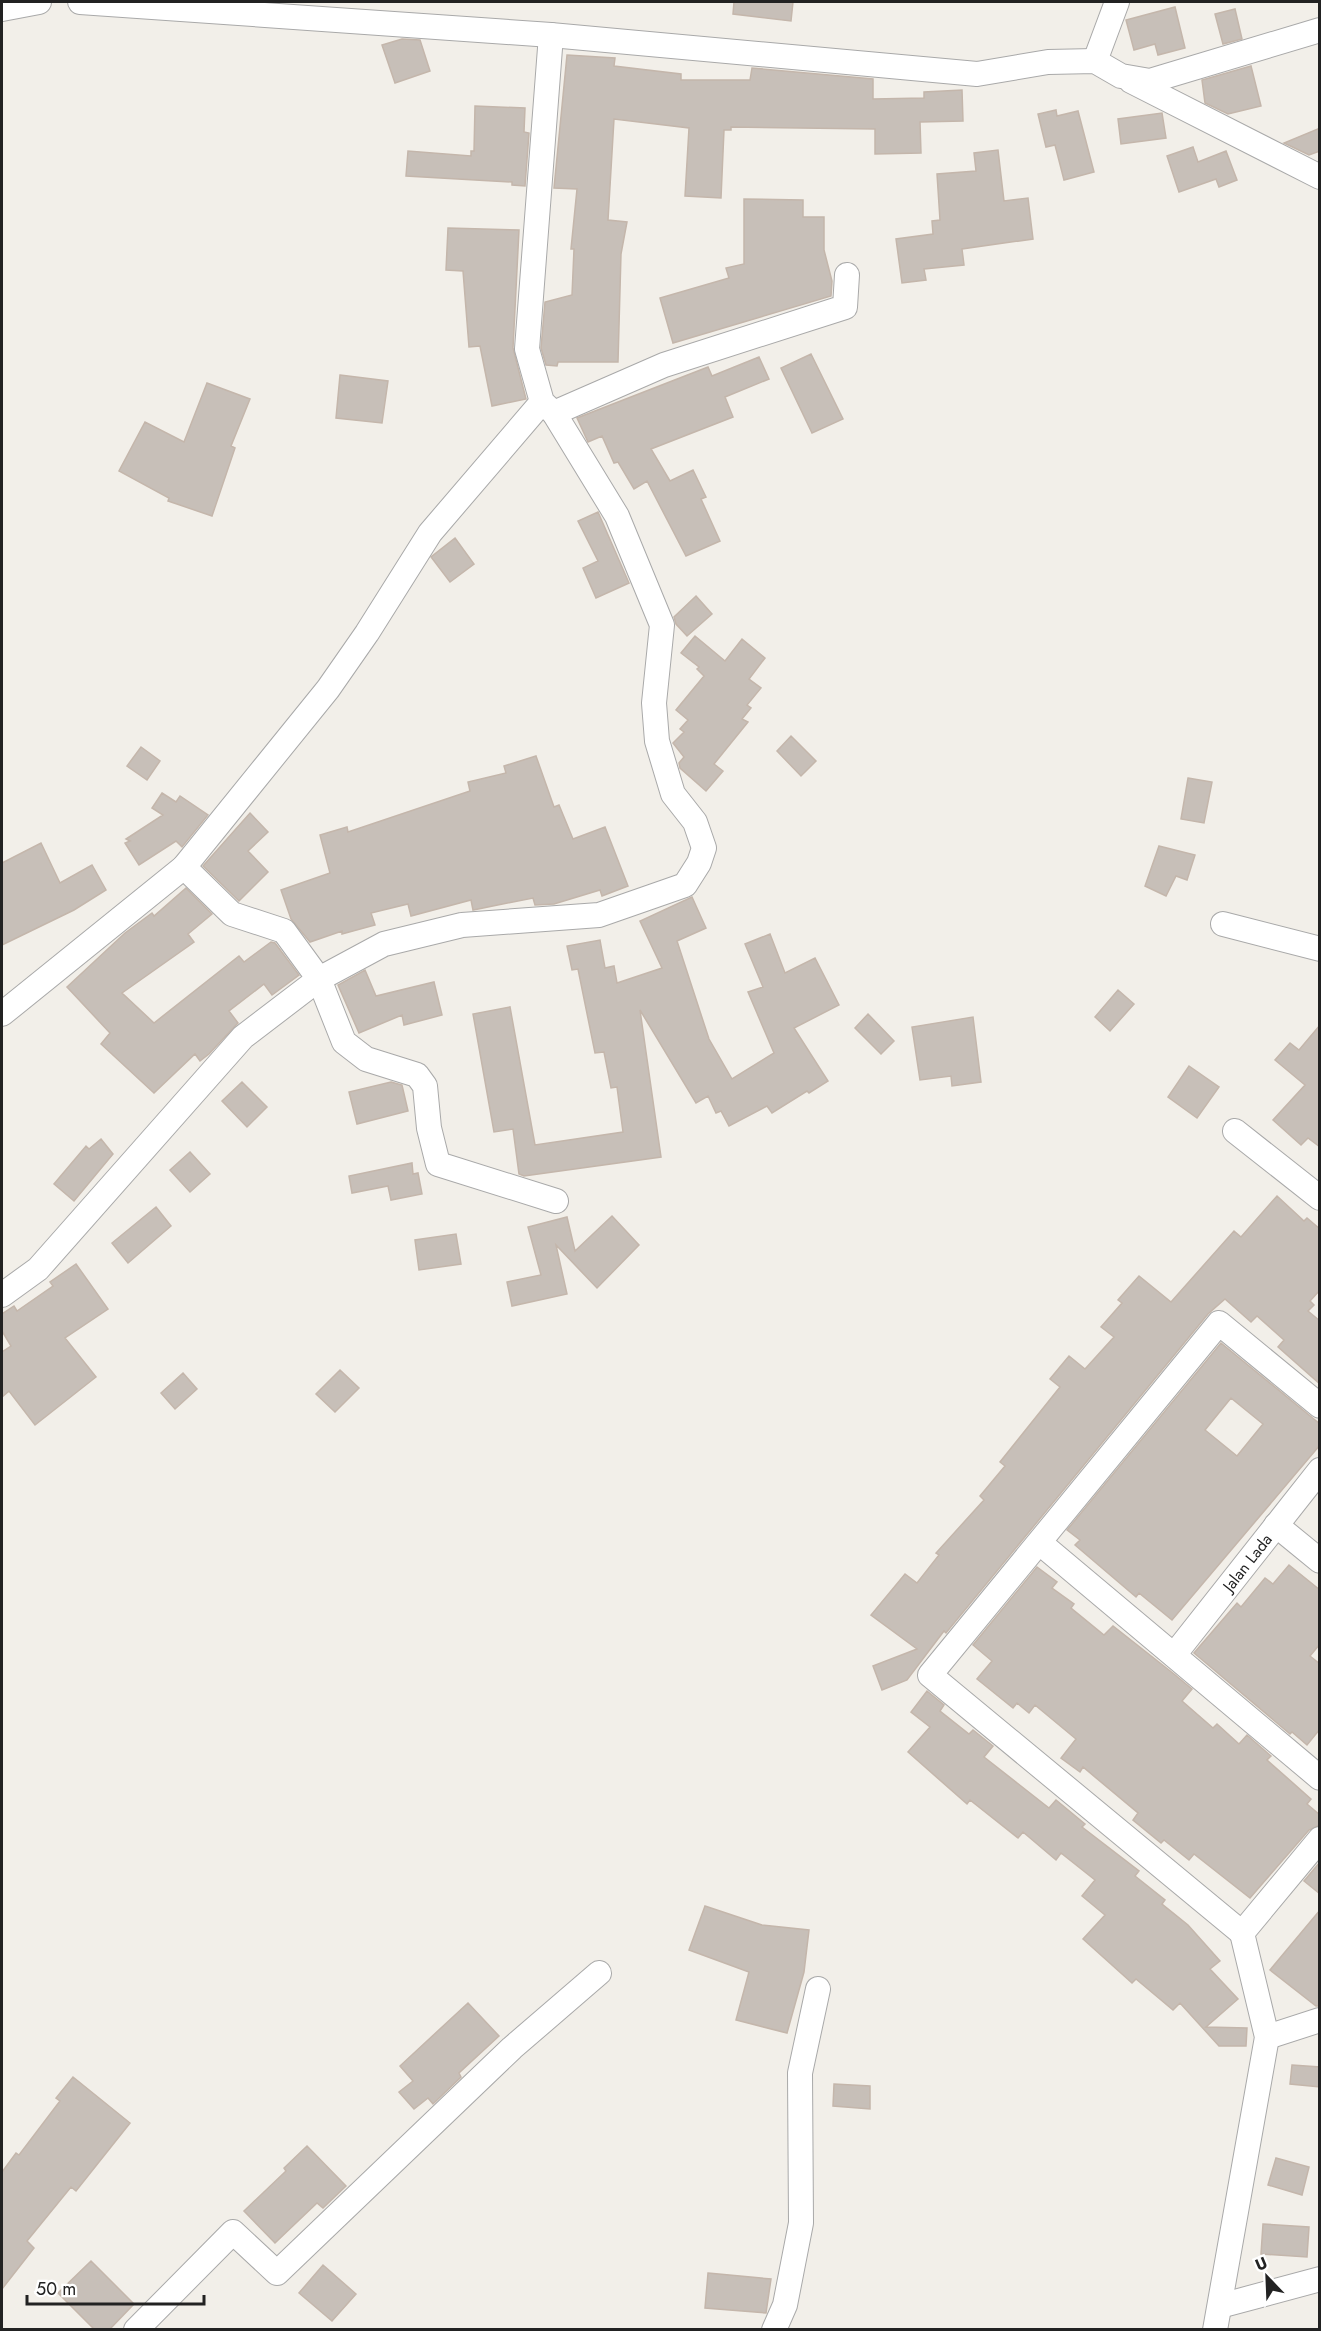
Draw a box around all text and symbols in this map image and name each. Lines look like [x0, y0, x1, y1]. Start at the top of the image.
street label: Jalan Lada [1216, 1529, 1278, 1598]
north arrow [1237, 2247, 1297, 2307]
text: U [1252, 2251, 1271, 2276]
scale bar [27, 2268, 204, 2306]
text: 50 m [36, 2276, 76, 2302]

